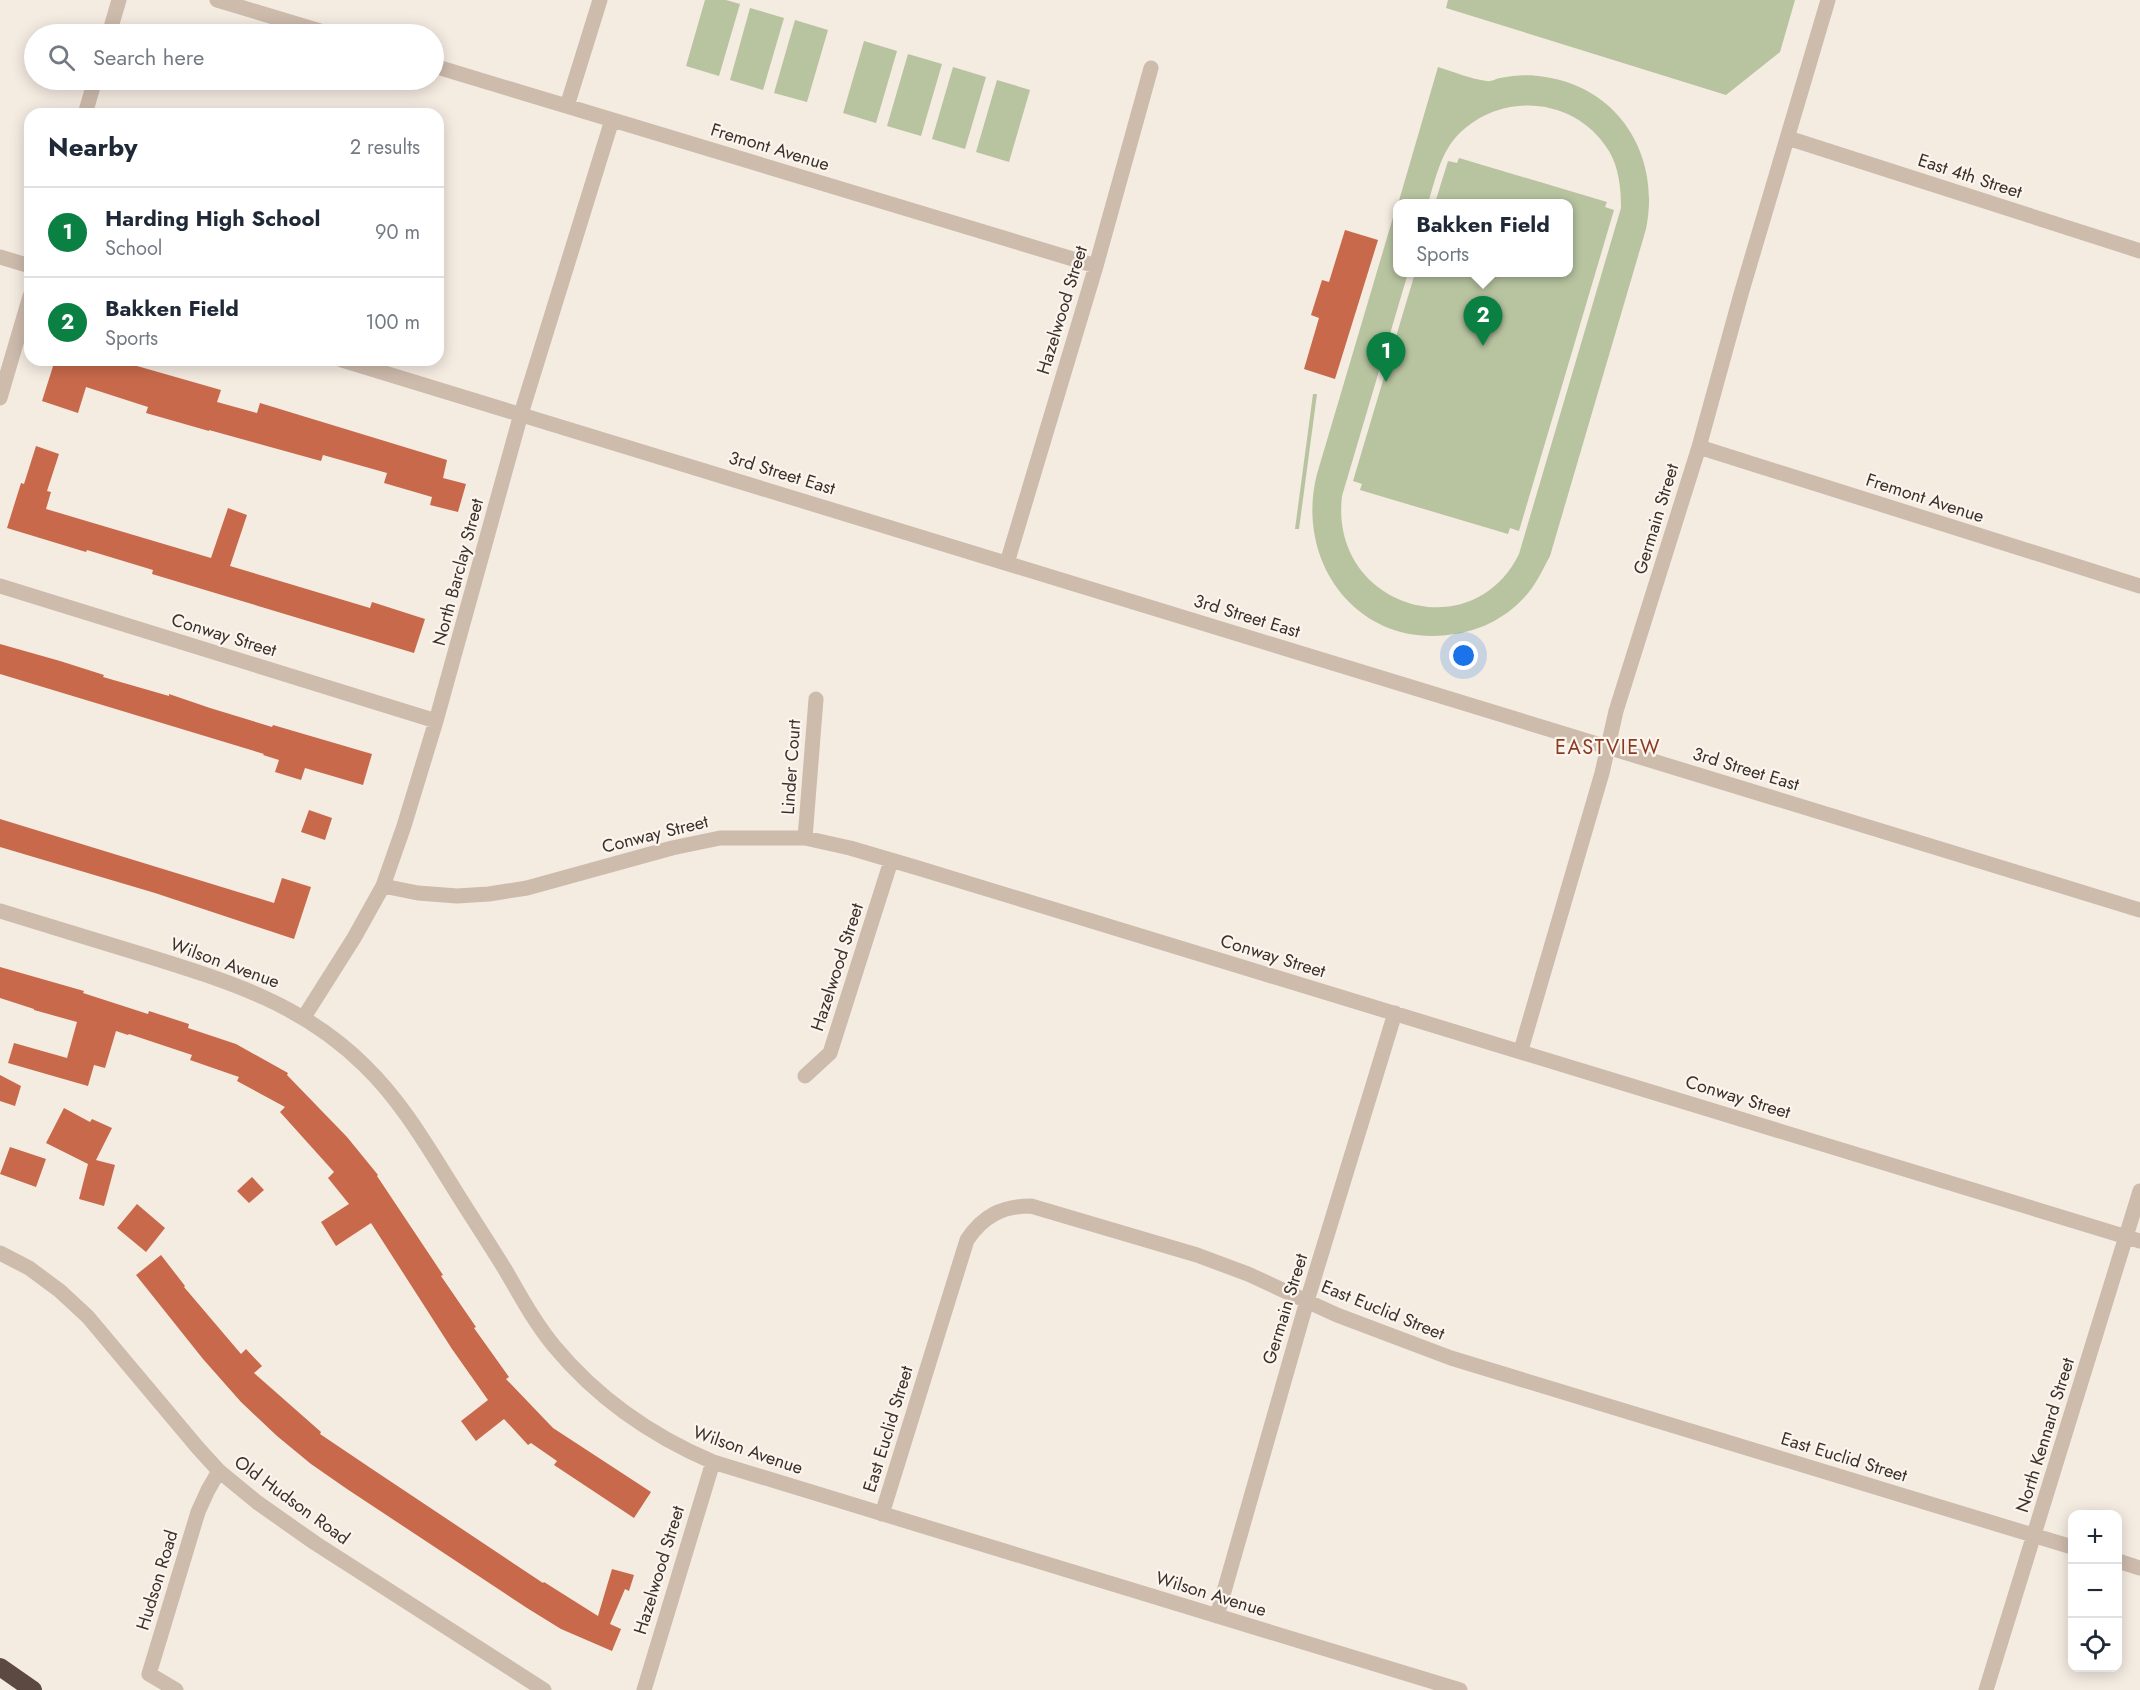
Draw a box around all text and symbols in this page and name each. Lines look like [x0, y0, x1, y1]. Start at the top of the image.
search box [24, 24, 444, 90]
icon: search [45, 41, 78, 74]
text: Search here [93, 41, 204, 73]
street label: Fremont Avenue [707, 117, 833, 177]
text: Nearby [48, 128, 137, 166]
text: 2 results [350, 133, 420, 162]
street label: East 4th Street [1915, 147, 2026, 205]
popup [1393, 199, 1573, 277]
text: Harding High School [105, 202, 320, 234]
text: Bakken Field [1416, 208, 1550, 240]
text: 1 [62, 218, 73, 247]
text: 90 m [375, 218, 420, 247]
text: School [105, 234, 162, 263]
text: Sports [1416, 240, 1469, 269]
street label: Hazelwood Street [1030, 242, 1094, 377]
text: Bakken Field [105, 292, 239, 324]
pin: 2 [1464, 296, 1502, 346]
text: 2 [61, 308, 74, 337]
text: 100 m [365, 308, 420, 337]
text: Sports [105, 324, 158, 353]
pin: 1 [1366, 332, 1406, 382]
street label: 3rd Street East [726, 444, 839, 502]
street label: Germain Street [1627, 460, 1685, 578]
street label: Fremont Avenue [1863, 467, 1987, 529]
street label: North Barclay Street [426, 495, 490, 648]
street label: 3rd Street East [1191, 587, 1304, 645]
street label: Conway Street [168, 607, 280, 664]
your location [1449, 641, 1478, 670]
street label: Linder Court [775, 718, 807, 816]
district label: EASTVIEW [1555, 733, 1661, 762]
street label: 3rd Street East [1690, 740, 1803, 798]
street label: Conway Street [599, 808, 711, 860]
street label: Hazelwood Street [804, 899, 870, 1034]
street label: Conway Street [1217, 928, 1329, 985]
street label: Wilson Avenue [167, 931, 283, 995]
street label: Conway Street [1682, 1069, 1794, 1126]
street label: Germain Street [1256, 1250, 1314, 1368]
street label: East Euclid Street [1317, 1273, 1449, 1347]
street label: North Kennard Street [2009, 1354, 2081, 1515]
street label: East Euclid Street [856, 1362, 920, 1495]
street label: Wilson Avenue [690, 1419, 806, 1481]
street label: East Euclid Street [1778, 1425, 1911, 1489]
street label: Old Hudson Road [229, 1449, 355, 1551]
street label: Hazelwood Street [627, 1502, 691, 1637]
map controls [2068, 1510, 2122, 1672]
button: + [2068, 1510, 2122, 1564]
street label: Hudson Road [129, 1527, 185, 1633]
button: − [2068, 1564, 2122, 1618]
street label: Wilson Avenue [1152, 1565, 1270, 1623]
button: locate [2068, 1618, 2122, 1672]

